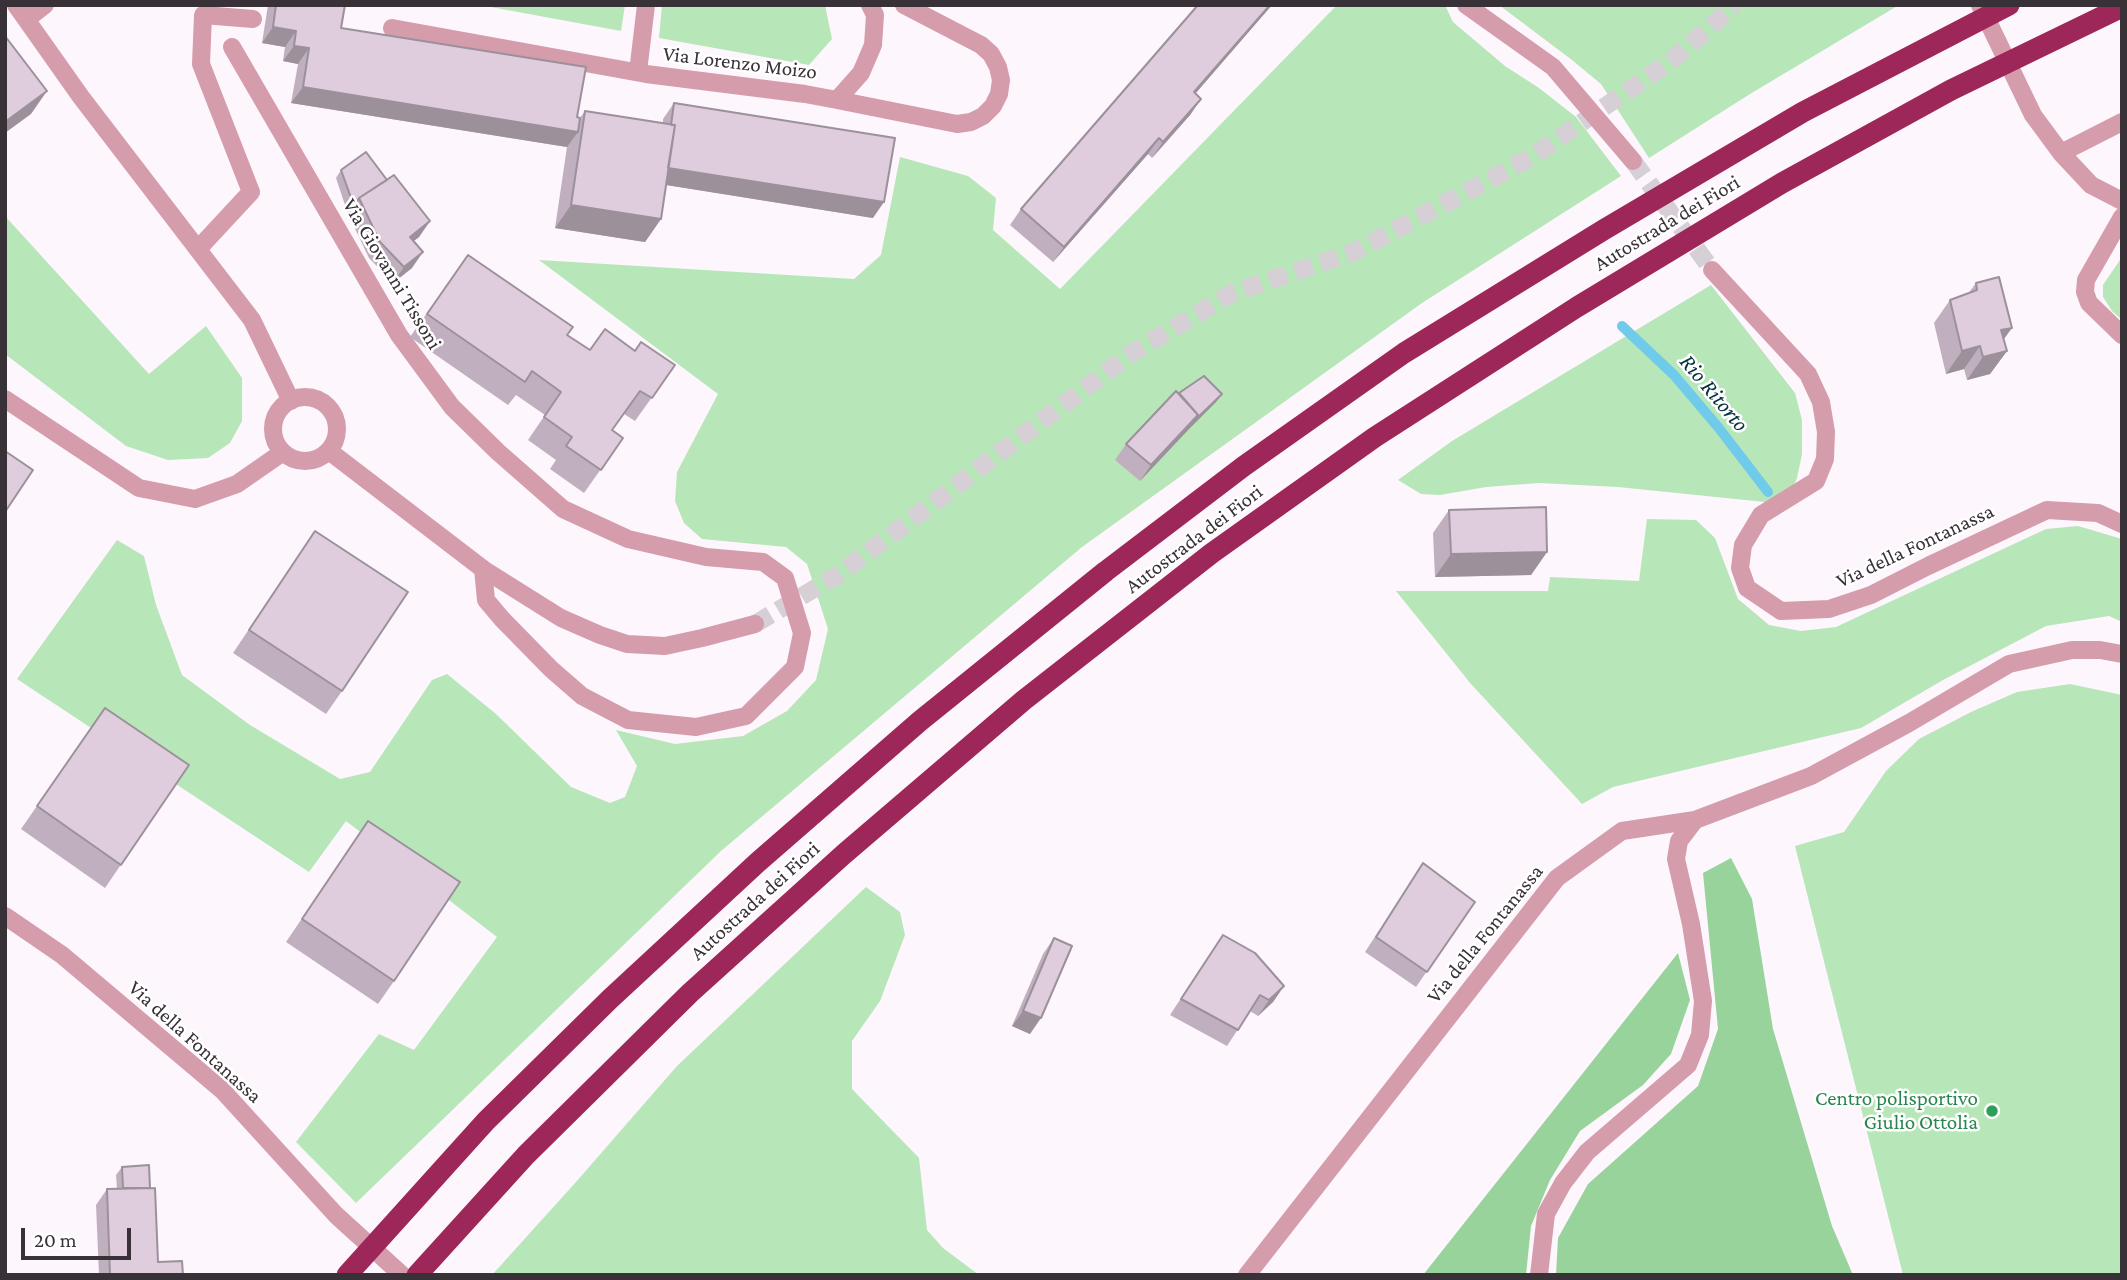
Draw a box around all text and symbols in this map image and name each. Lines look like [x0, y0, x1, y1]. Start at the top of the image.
street label: Via Lorenzo Moizo [661, 41, 819, 85]
street label: Autostrada dei Fiori [1590, 170, 1744, 276]
street label: Via Giovanni Tissoni [337, 194, 447, 354]
water label: Rio Ritorto [1674, 349, 1754, 437]
street label: Autostrada dei Fiori [1120, 479, 1268, 599]
street label: Via della Fontanassa [1832, 498, 1998, 594]
street label: Autostrada dei Fiori [685, 836, 825, 966]
street label: Via della Fontanassa [1421, 860, 1549, 1008]
street label: Via della Fontanassa [123, 975, 267, 1109]
place label: Centro polisportivo Giulio Ottolia [1815, 1086, 1978, 1136]
marker: Centro polisportivo Giulio Ottolia [1984, 1103, 2000, 1119]
scale bar [24, 1214, 135, 1258]
text: 20 m [34, 1228, 77, 1252]

